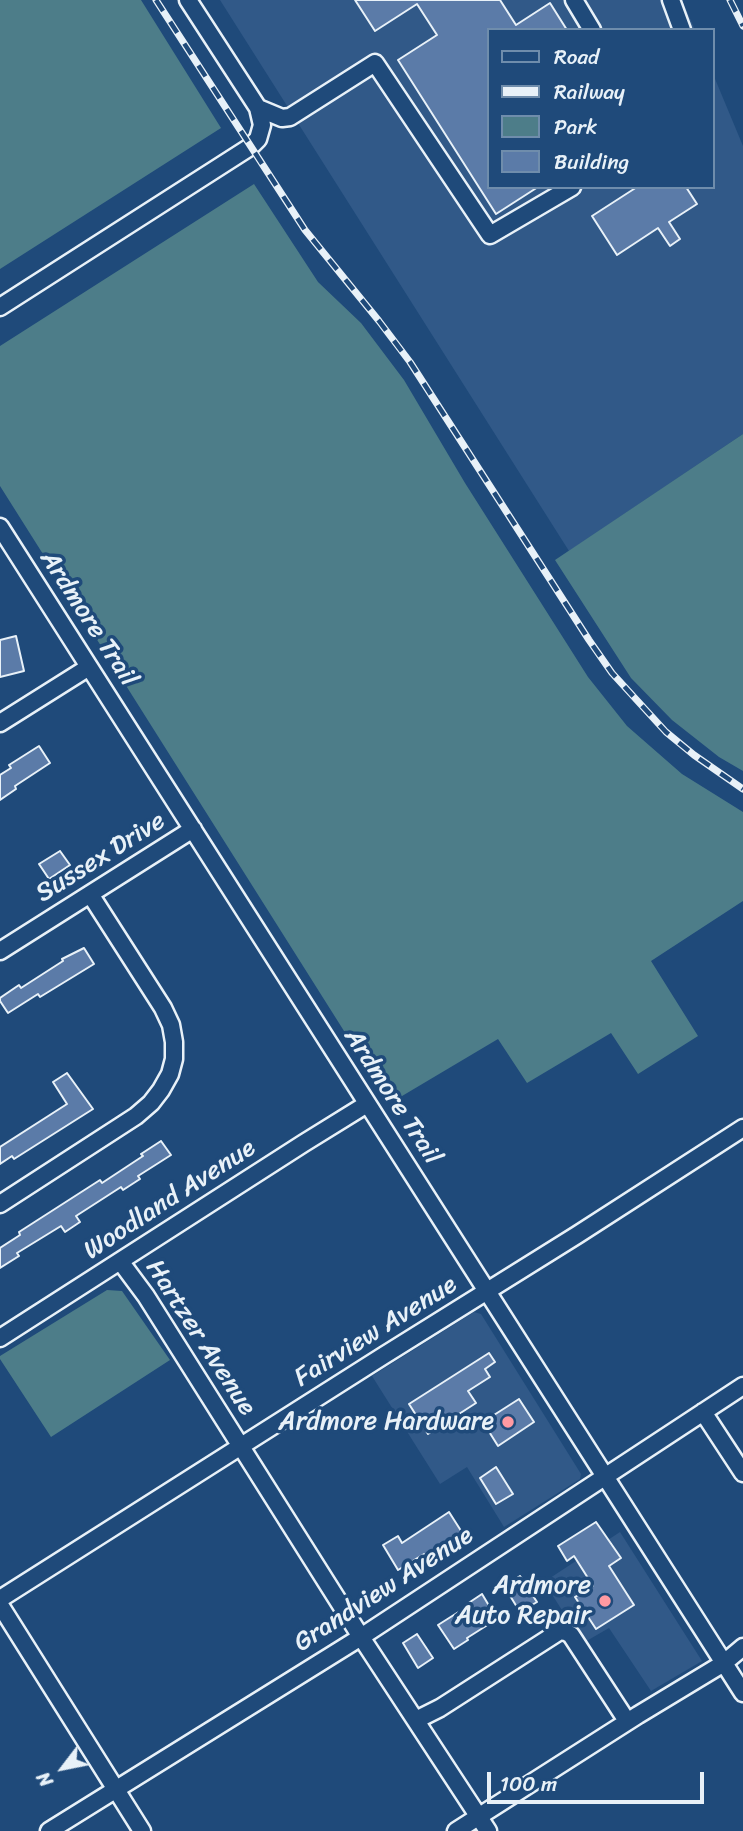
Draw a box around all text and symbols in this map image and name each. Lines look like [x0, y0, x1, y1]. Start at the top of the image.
legend [488, 28, 715, 189]
text: Road [554, 38, 599, 76]
text: Railway [554, 73, 625, 111]
text: Park [554, 108, 597, 146]
text: Building [554, 143, 629, 181]
street label: Ardmore Trail [32, 545, 144, 693]
street label: Sussex Drive [31, 806, 171, 910]
street label: Ardmore Trail [336, 1023, 448, 1171]
street label: Woodland Avenue [78, 1133, 262, 1267]
street label: Hartzer Avenue [138, 1254, 262, 1422]
street label: Fairview Avenue [289, 1270, 463, 1394]
place label: Ardmore Hardware [279, 1406, 494, 1438]
marker: Ardmore Hardware [500, 1414, 516, 1430]
street label: Grandview Avenue [289, 1521, 479, 1659]
place label: Ardmore Auto Repair [455, 1570, 591, 1632]
marker: Ardmore Auto Repair [597, 1593, 613, 1609]
north arrow [28, 1733, 98, 1803]
scale bar [491, 1758, 708, 1802]
text: N [27, 1765, 62, 1794]
text: 100 m [500, 1765, 557, 1803]

